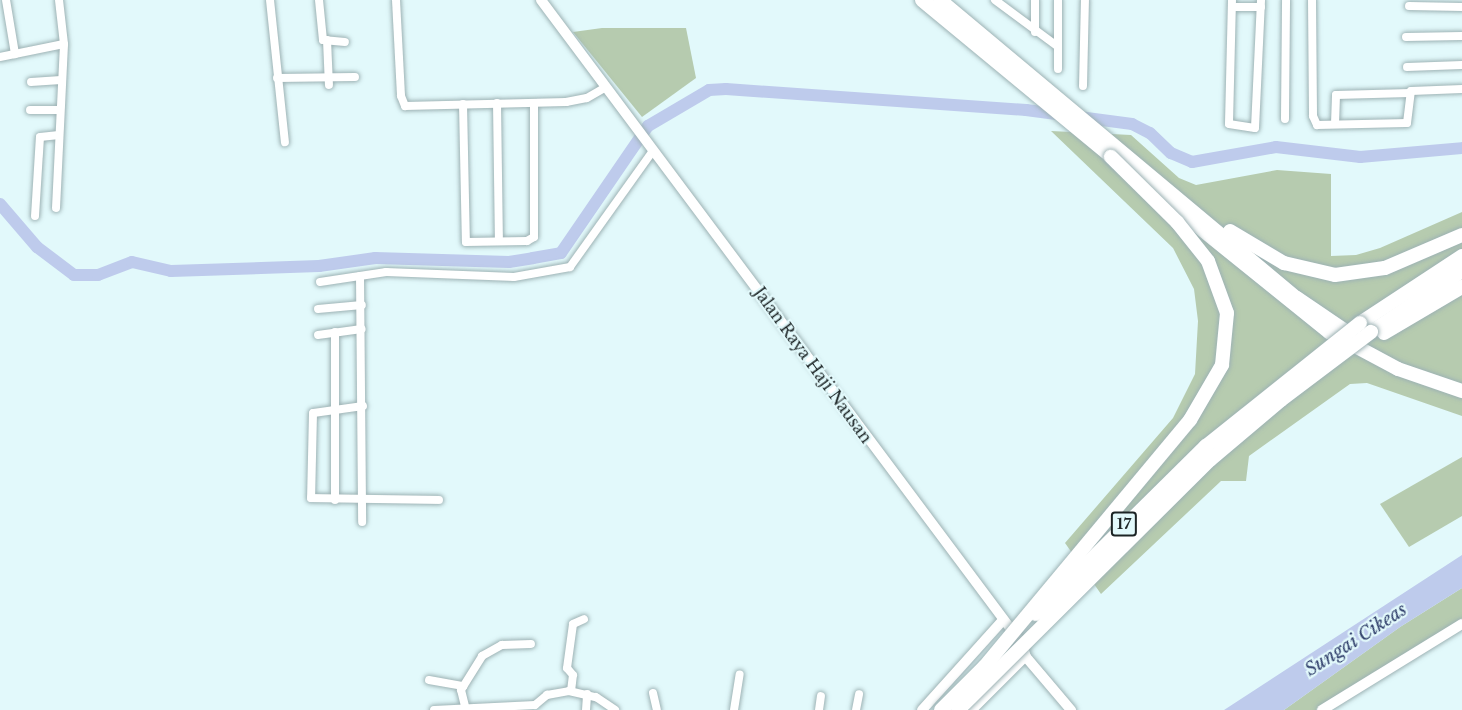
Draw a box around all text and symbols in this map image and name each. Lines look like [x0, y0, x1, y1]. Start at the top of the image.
street label: Jalan Raya Haji Nausan [750, 283, 876, 447]
road number: 17 [1110, 512, 1138, 536]
water label: Sungai Cikeas [1301, 599, 1411, 681]

